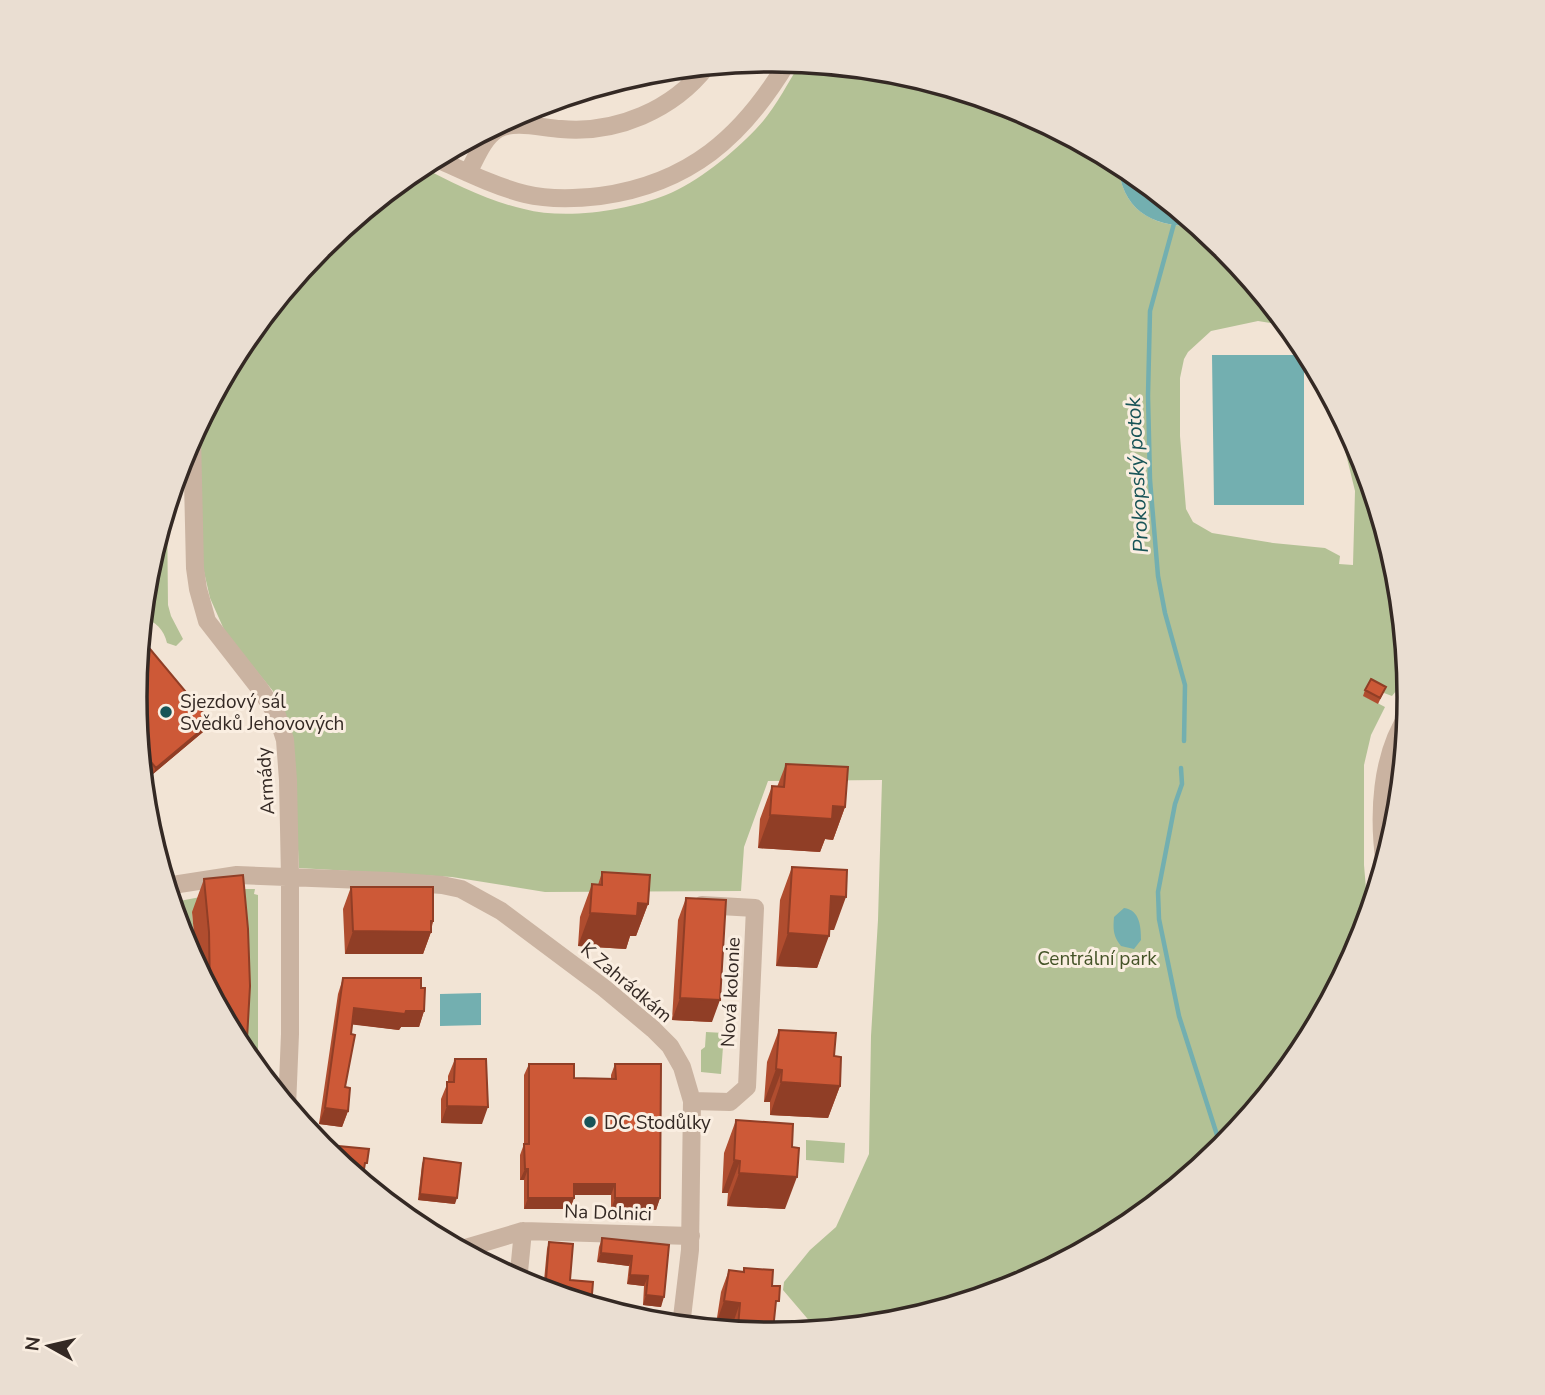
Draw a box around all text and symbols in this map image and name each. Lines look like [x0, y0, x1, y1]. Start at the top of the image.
water label: Prokopský potok [1119, 396, 1155, 554]
place label: Sjezdový sál Svědků Jehovových [180, 689, 344, 737]
marker: Sjezdový sál Svědků Jehovových [158, 704, 174, 720]
street label: Armády [251, 746, 281, 816]
street label: Nová kolonie [715, 936, 747, 1048]
street label: K Zahrádkám [575, 937, 678, 1029]
park label: Centrální park [1037, 946, 1157, 972]
place label: DC Stodůlky [604, 1110, 711, 1136]
marker: DC Stodůlky [582, 1114, 598, 1130]
street label: Na Dolnici [564, 1198, 652, 1228]
north arrow [14, 1311, 84, 1381]
text: N [19, 1335, 47, 1353]

